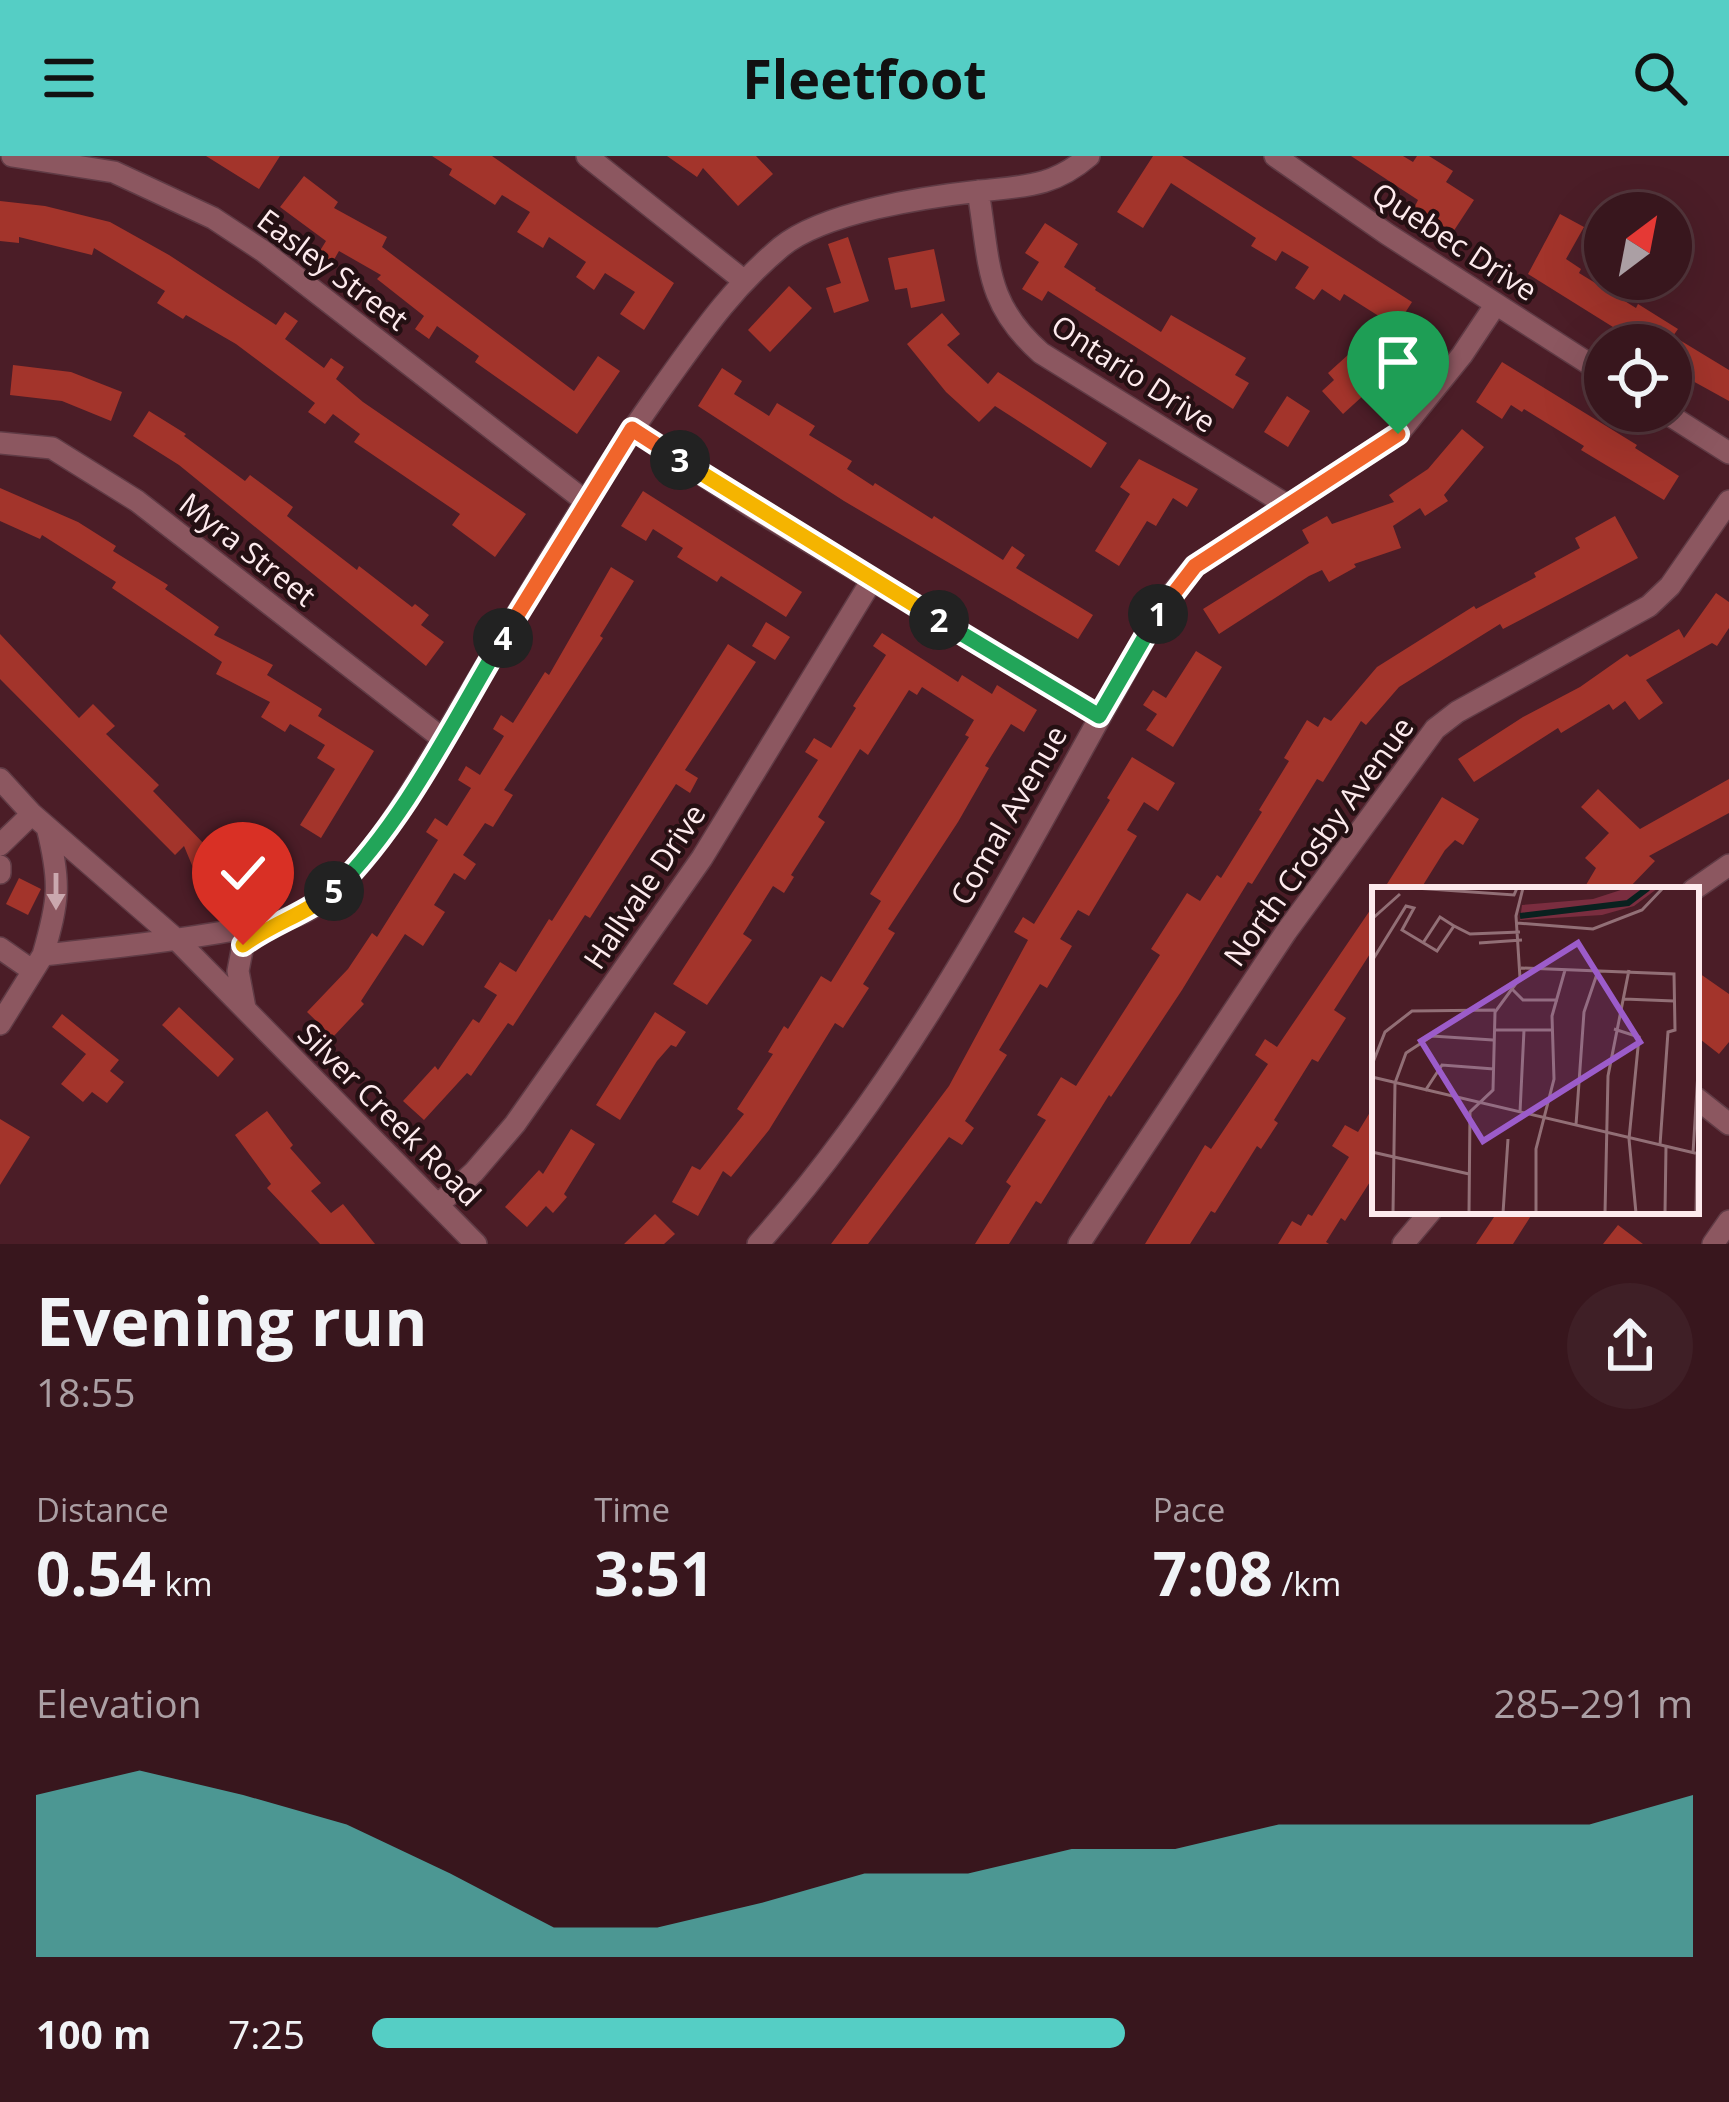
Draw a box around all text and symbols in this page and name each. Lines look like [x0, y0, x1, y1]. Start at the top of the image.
text: Fleetfoot [742, 41, 987, 115]
icon: menu [36, 45, 102, 111]
icon: search [1627, 45, 1693, 111]
street label: Quebec Drive [1364, 172, 1546, 310]
north arrow [1584, 192, 1692, 300]
map controls [1584, 192, 1692, 432]
street label: Easley Street [249, 199, 417, 339]
street label: Ontario Drive [1044, 305, 1224, 441]
pin [1347, 311, 1449, 434]
button: locate [1584, 324, 1692, 432]
icon: arrive [1365, 329, 1431, 395]
pin: 3 [650, 430, 710, 490]
text: 3 [671, 437, 689, 482]
street label: Myra Street [171, 483, 325, 615]
pin: 1 [1128, 584, 1188, 644]
pin: 2 [909, 590, 969, 650]
text: 1 [1149, 591, 1167, 636]
text: 2 [930, 597, 948, 642]
pin: 4 [473, 608, 533, 668]
text: 4 [494, 615, 512, 660]
street label: North Crosby Avenue [1214, 708, 1422, 974]
street label: Comal Avenue [940, 718, 1076, 912]
street label: Hallvale Drive [574, 795, 714, 977]
pin [192, 822, 294, 945]
icon: check [210, 840, 276, 906]
pin: 5 [304, 861, 364, 921]
text: 5 [325, 868, 343, 913]
one-way arrow [47, 873, 66, 911]
inset map [1372, 887, 1699, 1214]
street label: Silver Creek Road [289, 1013, 491, 1215]
text: Evening run [36, 1275, 428, 1365]
button: share [1567, 1283, 1693, 1409]
text: 18:55 [36, 1365, 135, 1418]
text: Distance [36, 1487, 169, 1532]
text: Time [594, 1487, 670, 1532]
text: Pace [1153, 1487, 1225, 1532]
text: 0.54 [36, 1532, 156, 1614]
text: 3:51 [594, 1532, 714, 1614]
text: 7:08 [1153, 1532, 1273, 1614]
text: km [156, 1561, 213, 1606]
text: /km [1273, 1561, 1341, 1606]
text: Elevation [36, 1676, 202, 1729]
text: 285–291 m [1493, 1676, 1693, 1729]
text: 100 m [36, 2007, 151, 2060]
text: 7:25 [228, 2007, 305, 2060]

